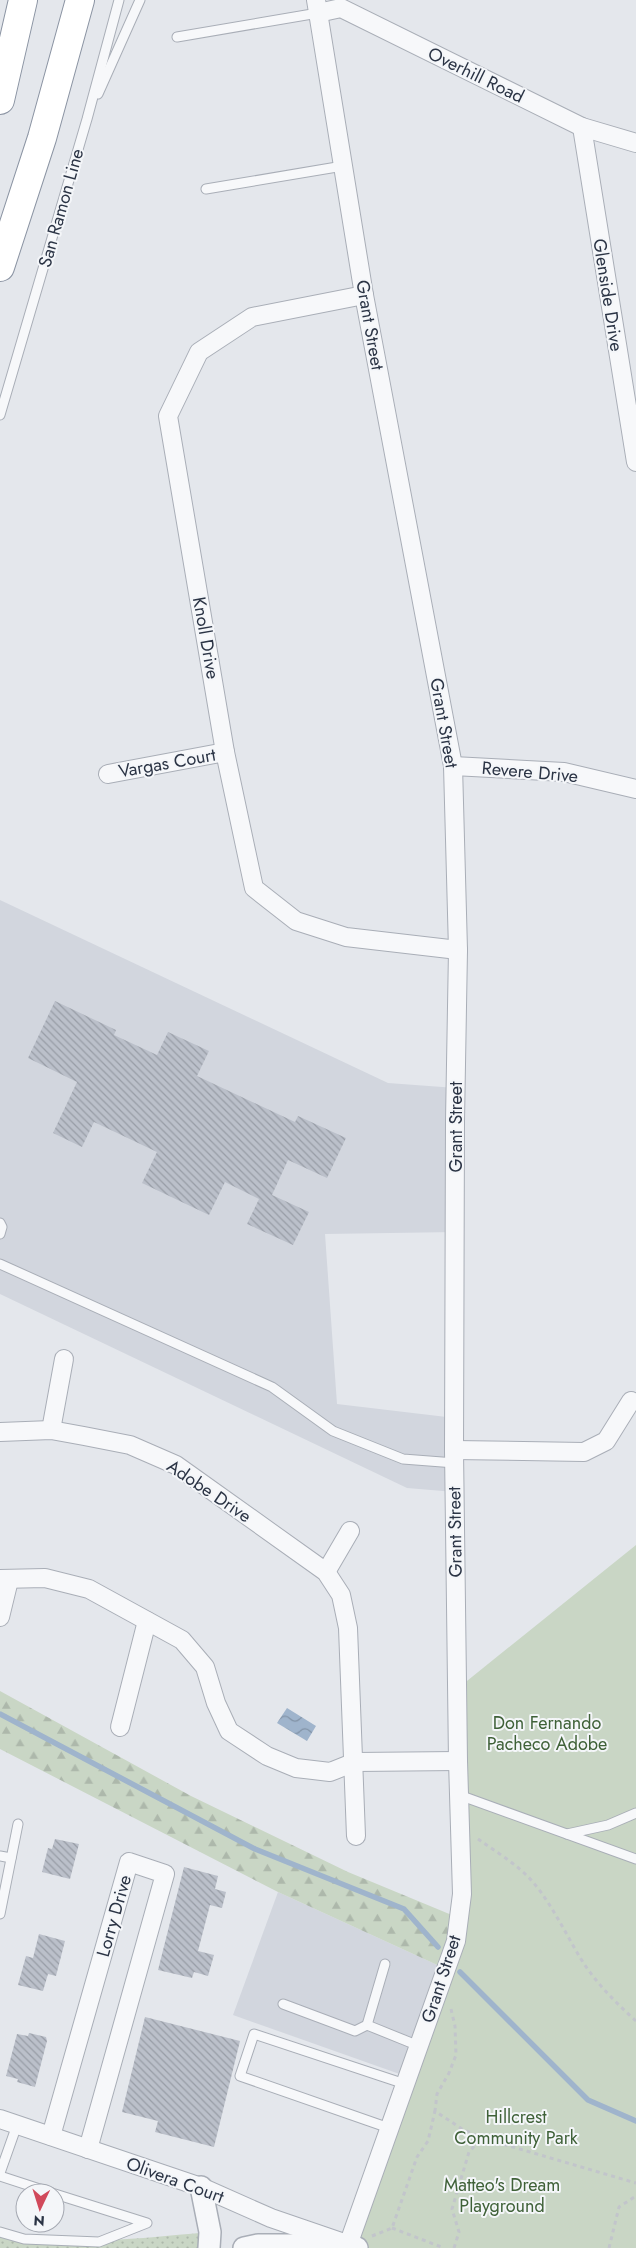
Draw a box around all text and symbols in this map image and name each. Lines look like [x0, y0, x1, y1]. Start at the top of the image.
street label: Overhill Road [423, 40, 529, 110]
street label: San Ramon Line [32, 146, 90, 270]
street label: Glenside Drive [586, 237, 630, 353]
street label: Grant Street [349, 278, 391, 373]
street label: Knoll Drive [186, 595, 226, 681]
street label: Grant Street [423, 676, 465, 771]
street label: Vargas Court [116, 742, 218, 784]
street label: Revere Drive [481, 755, 579, 789]
street label: Grant Street [443, 1081, 469, 1172]
street label: Adobe Drive [162, 1453, 256, 1529]
street label: Grant Street [441, 1486, 469, 1578]
park label: Don Fernando Pacheco Adobe [487, 1710, 607, 1757]
street label: Lorry Drive [90, 1872, 138, 1960]
street label: Grant Street [415, 1931, 468, 2026]
park label: Hillcrest Community Park [454, 2104, 578, 2151]
street label: Olivera Court [122, 2150, 228, 2210]
park label: Matteo's Dream Playground [444, 2172, 560, 2219]
north arrow [15, 2183, 65, 2233]
text: N [33, 2211, 45, 2231]

